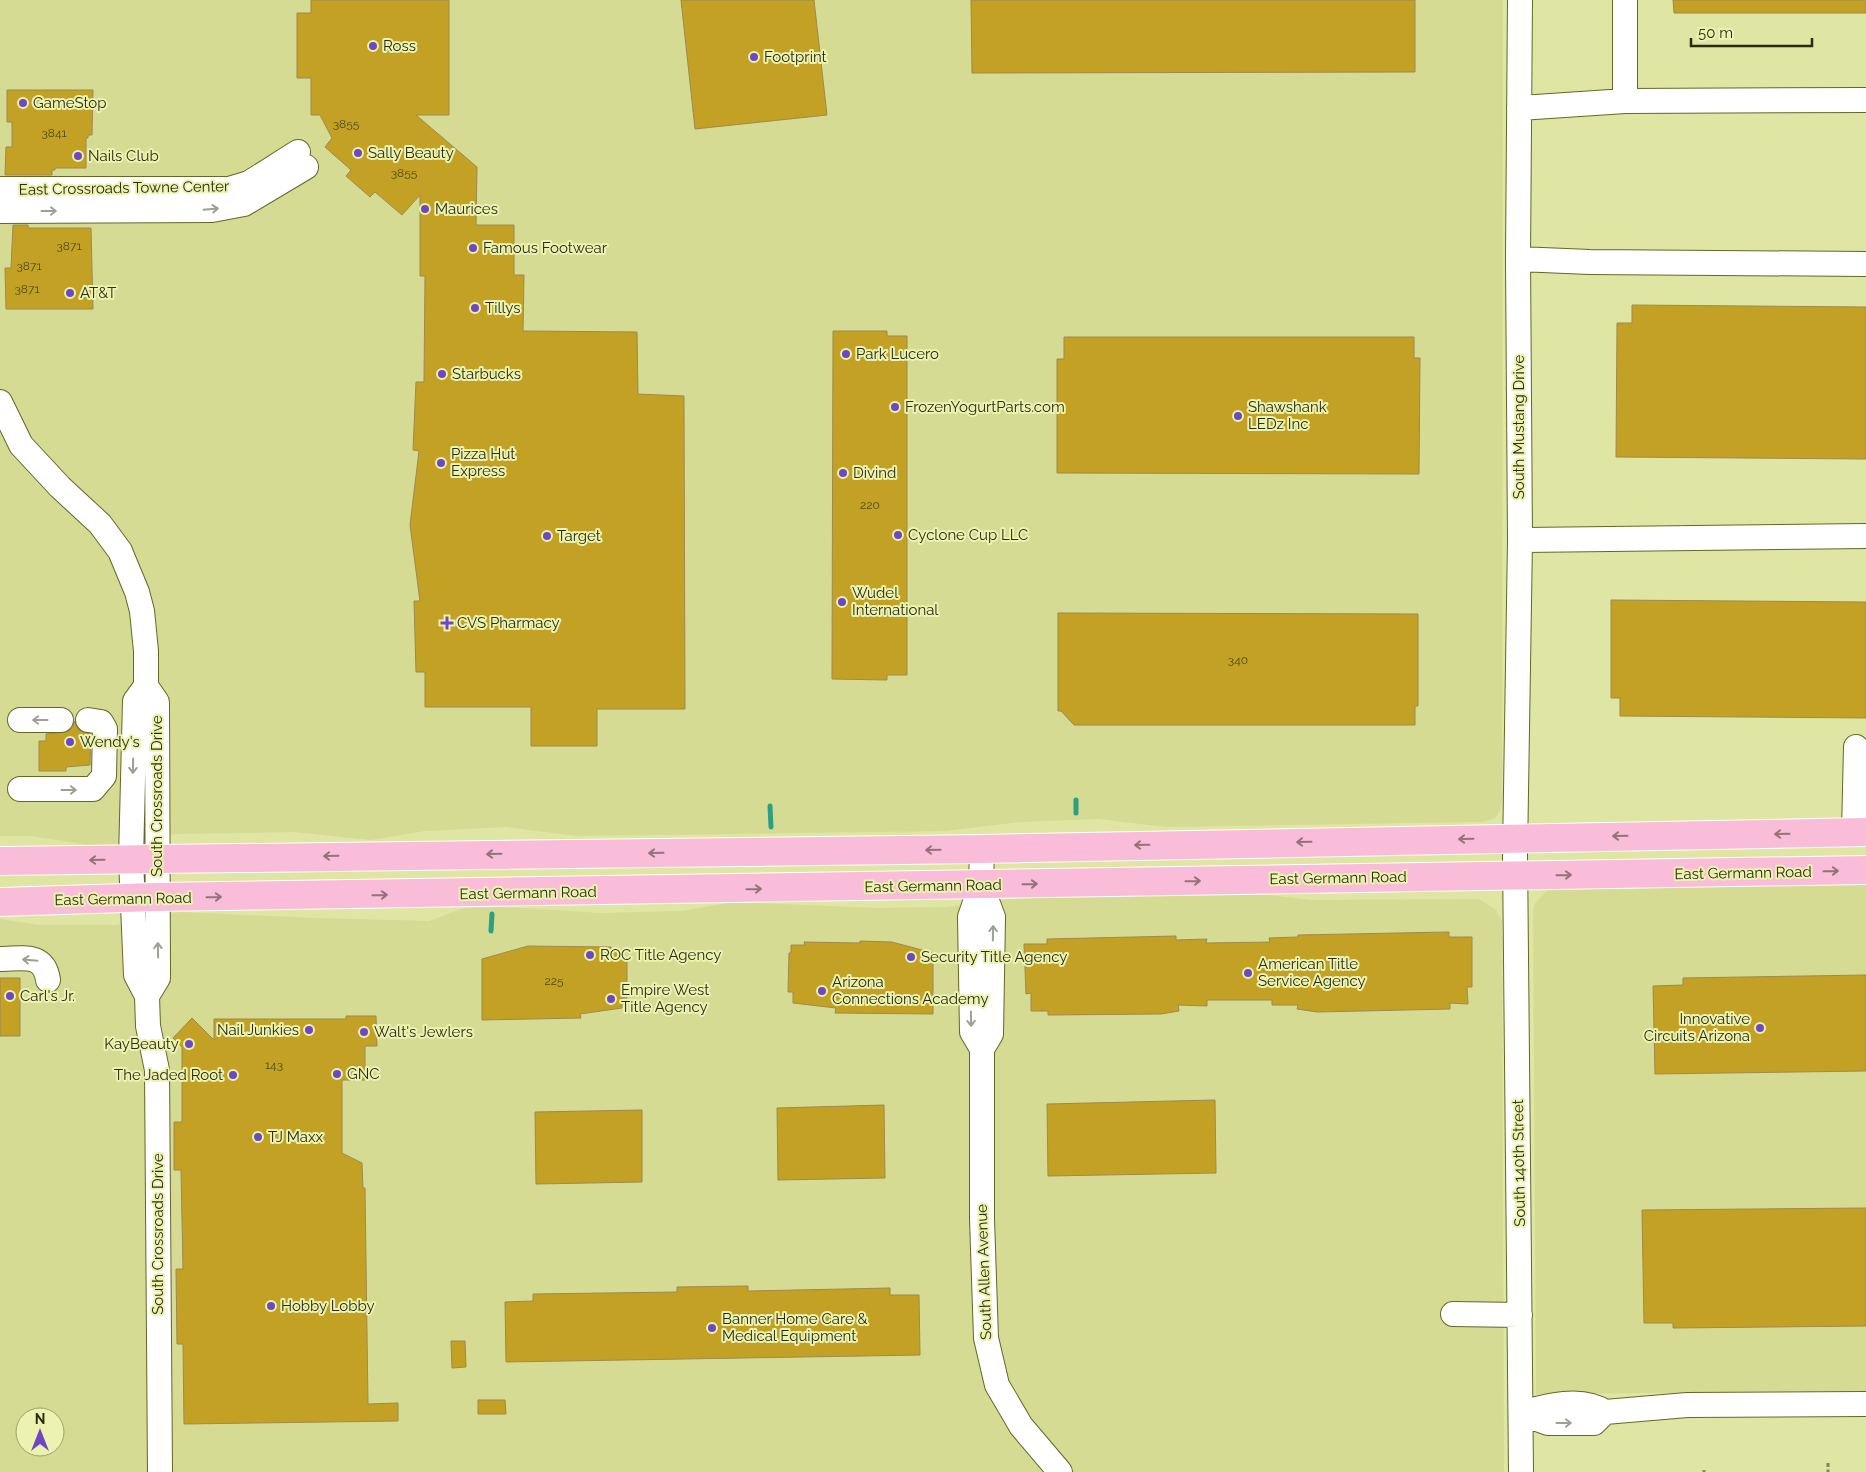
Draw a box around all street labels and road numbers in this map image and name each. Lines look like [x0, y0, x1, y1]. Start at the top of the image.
street label: East Crossroads Towne Center [19, 177, 230, 199]
street label: South Mustang Drive [1510, 354, 1528, 499]
street label: South Crossroads Drive [148, 715, 166, 877]
street label: East Germann Road [1674, 863, 1812, 883]
street label: East Germann Road [1269, 868, 1407, 888]
street label: East Germann Road [864, 876, 1002, 896]
street label: East Germann Road [459, 883, 597, 903]
street label: East Germann Road [54, 889, 192, 909]
street label: South 140th Street [1509, 1099, 1529, 1227]
street label: South Crossroads Drive [149, 1153, 167, 1315]
street label: South Allen Avenue [973, 1204, 995, 1340]

